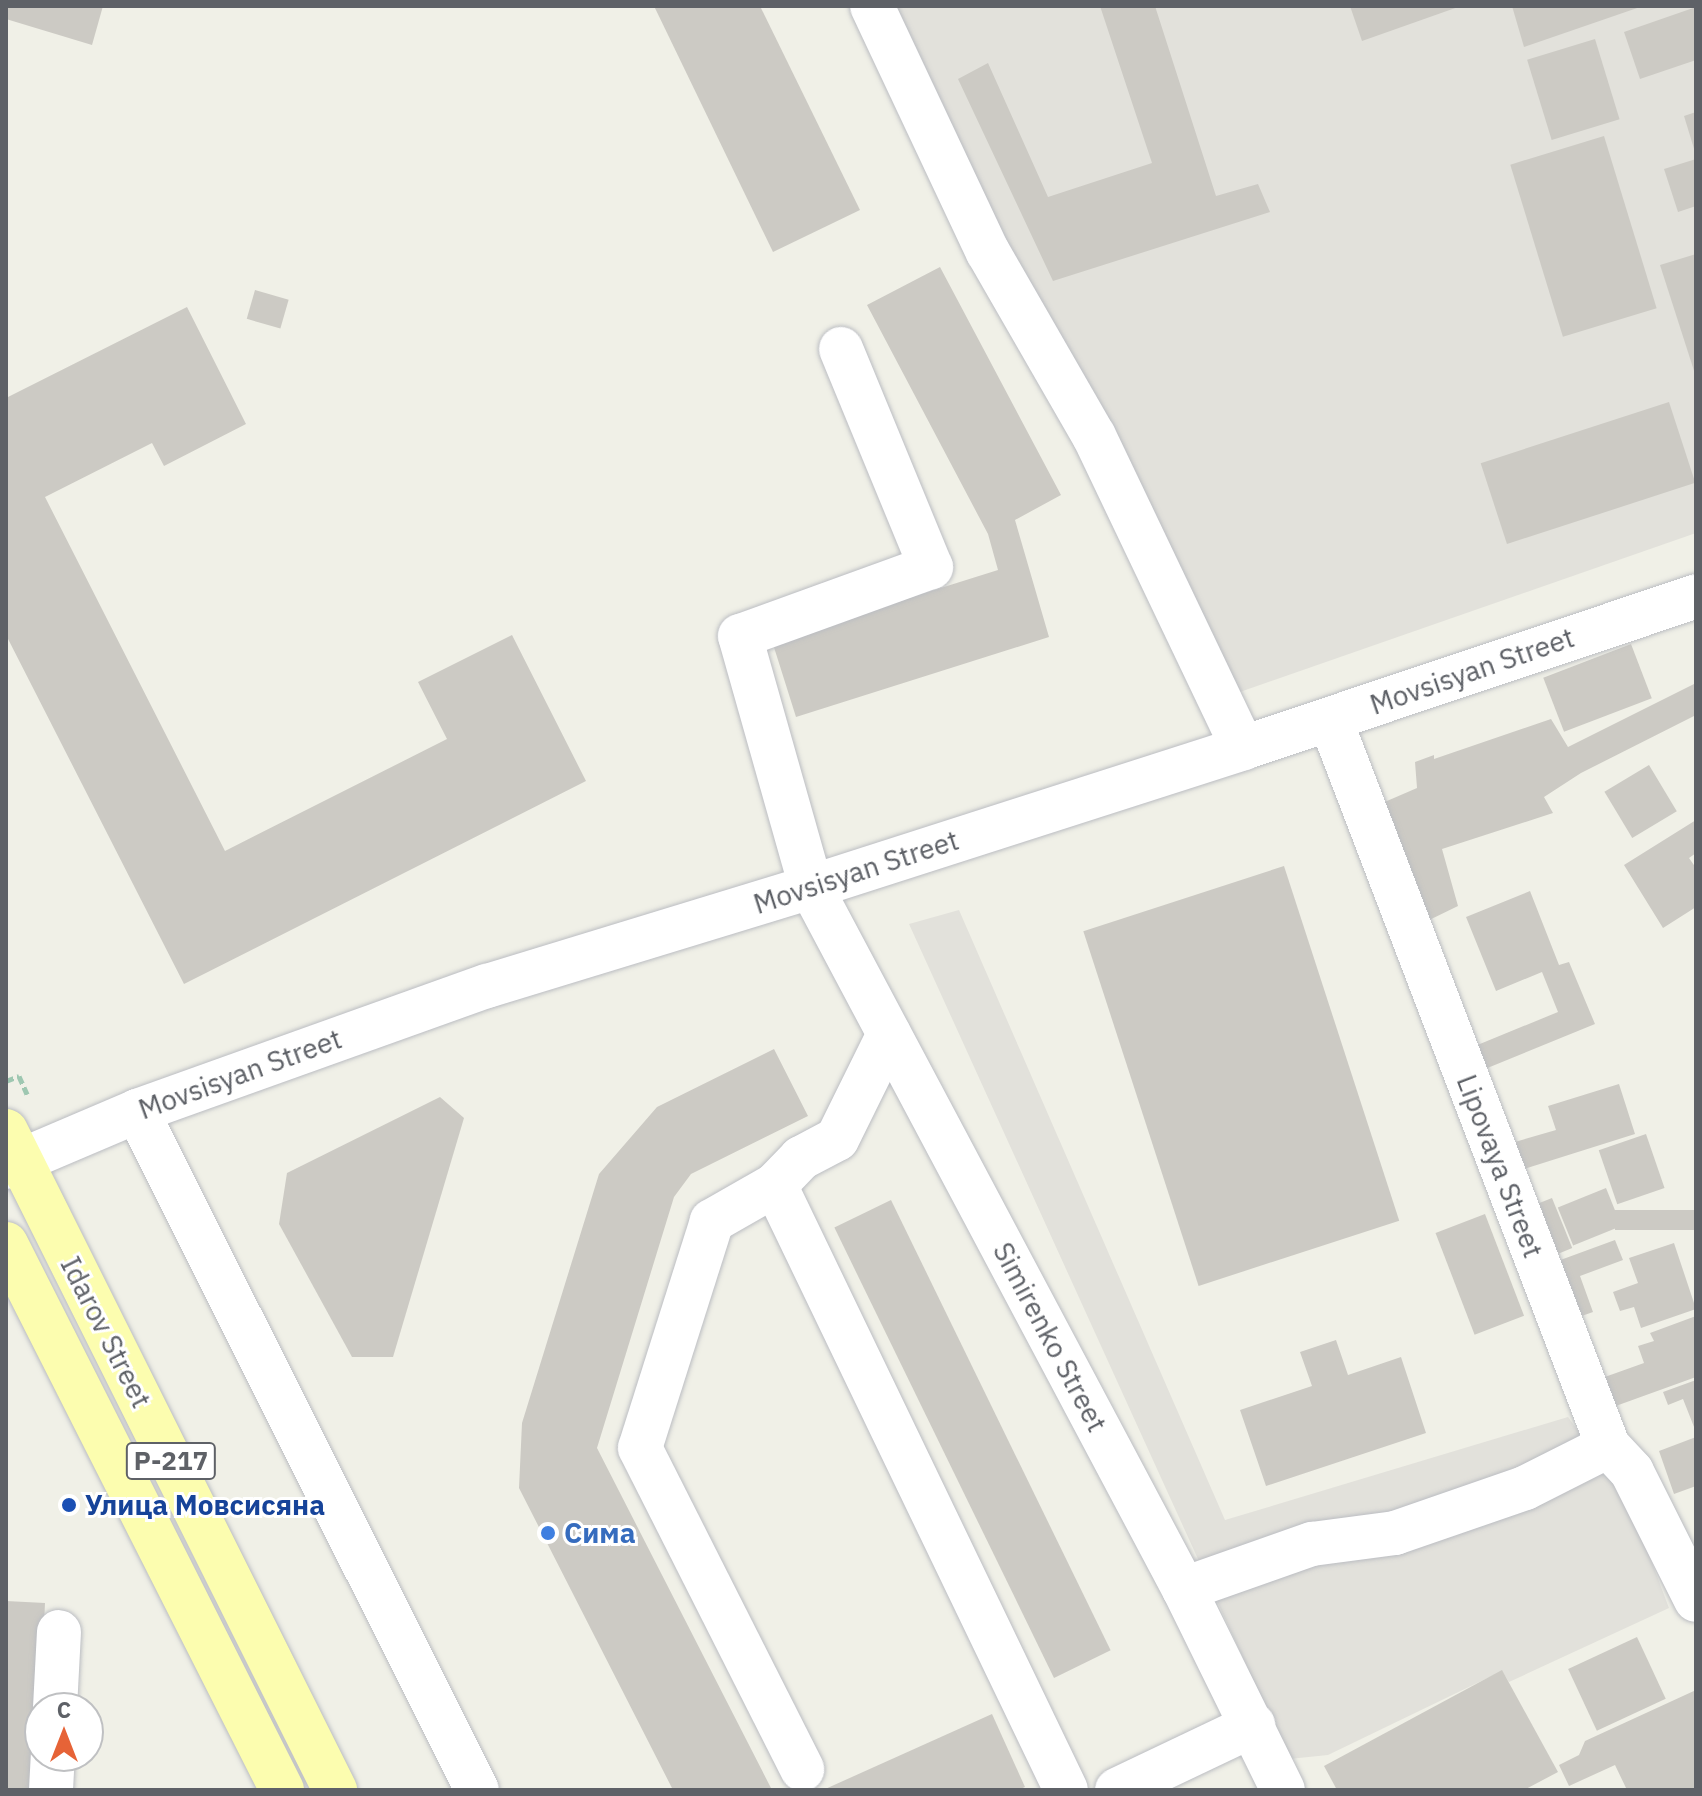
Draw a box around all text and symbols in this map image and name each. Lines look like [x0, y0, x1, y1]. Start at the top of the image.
street label: Movsisyan Street [1366, 620, 1578, 722]
street label: Movsisyan Street [749, 823, 963, 921]
street label: Movsisyan Street [134, 1022, 346, 1126]
street label: Lipovaya Street [1450, 1070, 1550, 1262]
street label: Simirenko Street [986, 1237, 1114, 1437]
street label: Idarov Street [54, 1251, 158, 1413]
road number: Р-217 [125, 1439, 217, 1483]
place label: Улица Мовсисяна [85, 1488, 325, 1522]
marker: Улица Мовсисяна [60, 1496, 78, 1514]
place label: Сима [564, 1516, 636, 1550]
marker: Сима [539, 1524, 557, 1542]
north arrow [24, 1692, 104, 1772]
text: С [57, 1695, 71, 1724]

